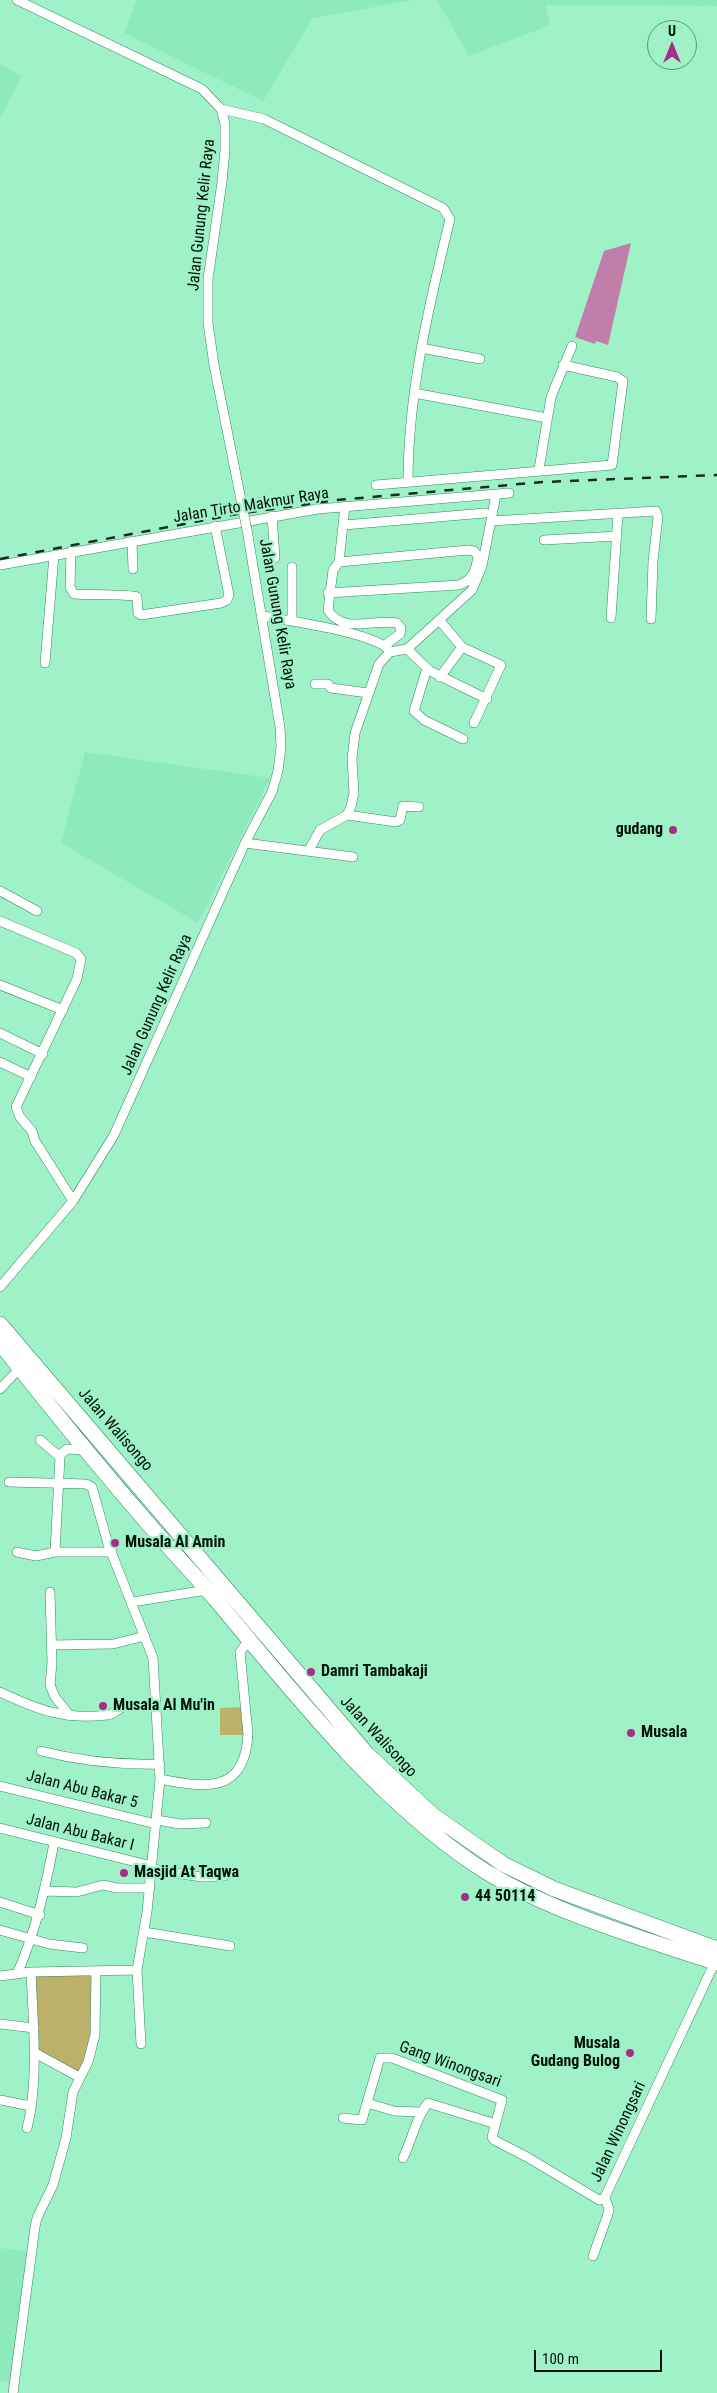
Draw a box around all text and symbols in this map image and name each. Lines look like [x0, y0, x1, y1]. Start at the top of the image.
north arrow [647, 20, 697, 70]
text: U [668, 23, 676, 39]
street label: Jalan Gunung Kelir Raya [184, 138, 220, 292]
street label: Jalan Tirto Makmur Raya [172, 484, 330, 528]
street label: Jalan Gunung Kelir Raya [254, 537, 300, 691]
place label: gudang [616, 820, 663, 840]
marker: gudang [667, 824, 679, 836]
street label: Jalan Gunung Kelir Raya [117, 932, 197, 1078]
street label: Jalan Walisongo [74, 1384, 156, 1476]
place label: Musala Al Amin [125, 1533, 225, 1553]
marker: Musala Al Amin [109, 1537, 121, 1549]
place label: Damri Tambakaji [321, 1662, 428, 1682]
marker: Damri Tambakaji [305, 1666, 317, 1678]
street label: Jalan Walisongo [335, 1692, 421, 1782]
place label: Musala Al Mu'in [113, 1696, 215, 1716]
marker: Musala Al Mu'in [97, 1700, 109, 1712]
place label: Musala [641, 1723, 687, 1743]
marker: Musala [625, 1727, 637, 1739]
street label: Jalan Abu Bakar 5 [24, 1767, 140, 1813]
street label: Jalan Abu Bakar I [24, 1810, 136, 1856]
place label: Masjid At Taqwa [134, 1863, 239, 1883]
marker: Masjid At Taqwa [118, 1867, 130, 1879]
place label: 44 50114 [475, 1887, 535, 1907]
marker: 44 50114 [459, 1891, 471, 1903]
place label: Musala Gudang Bulog [531, 2034, 620, 2072]
street label: Gang Winongsari [396, 2038, 504, 2092]
marker: Musala Gudang Bulog [624, 2047, 636, 2059]
street label: Jalan Winongsari [587, 2079, 651, 2185]
scale bar [537, 2340, 664, 2372]
text: 100 m [542, 2350, 579, 2368]

